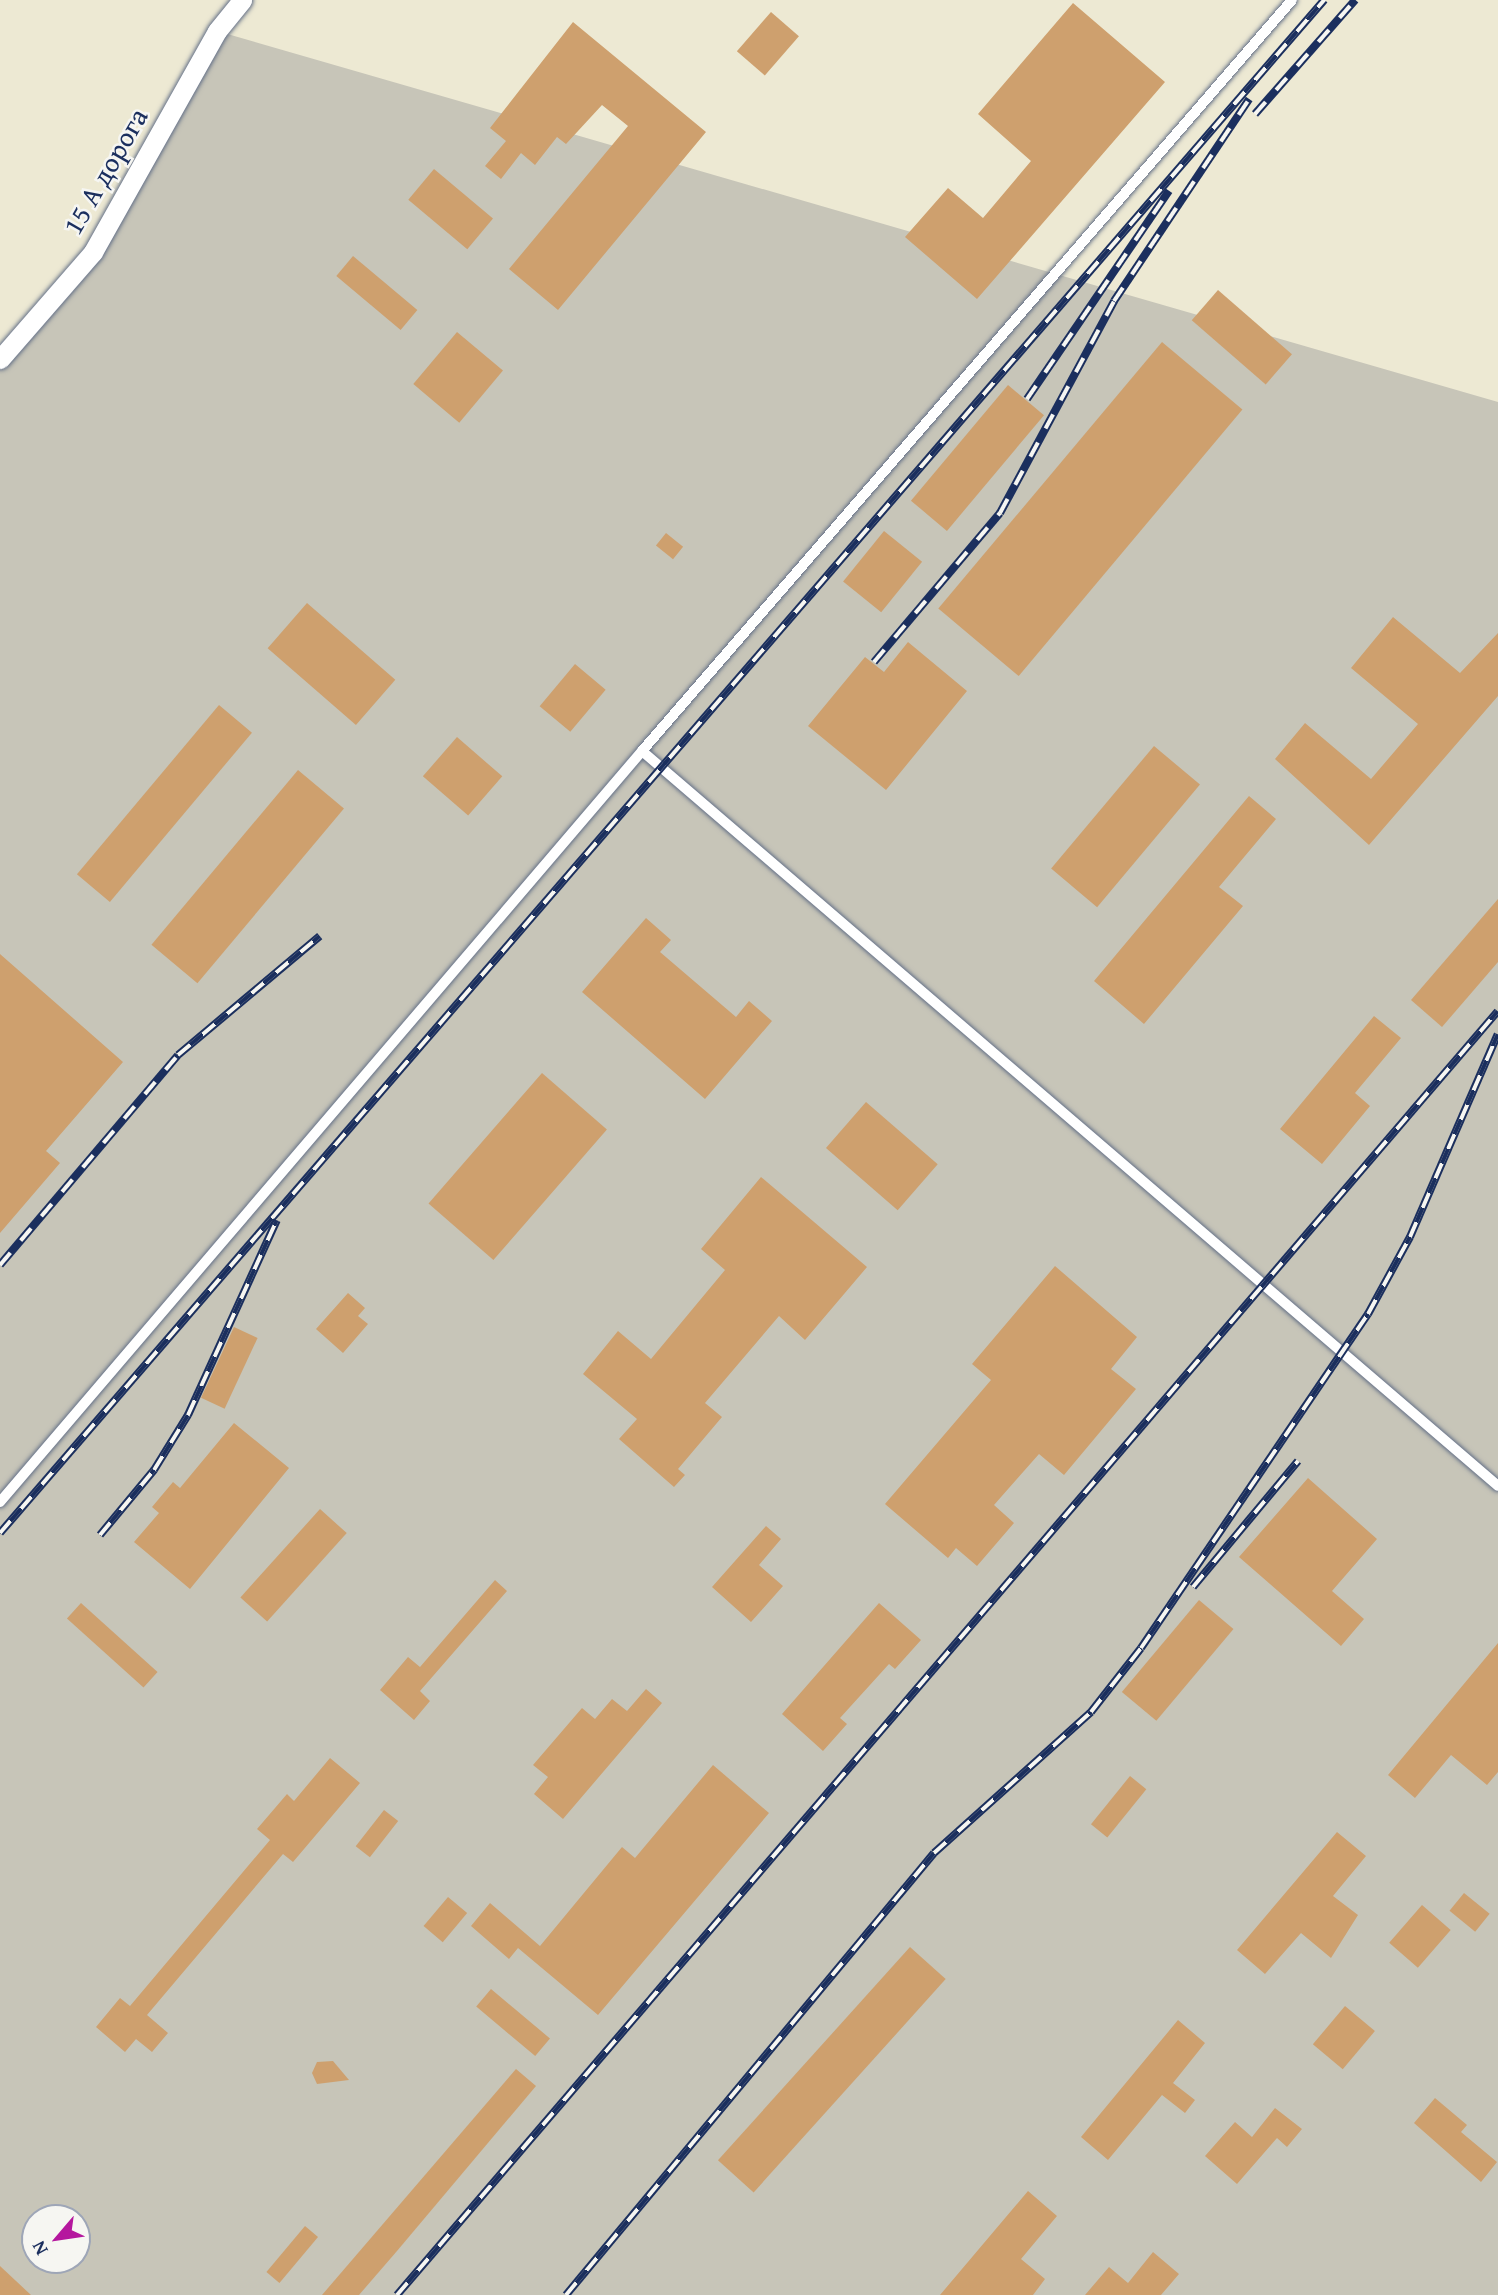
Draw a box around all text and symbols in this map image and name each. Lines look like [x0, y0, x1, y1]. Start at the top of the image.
street label: 15 А дорога [55, 102, 155, 240]
north arrow [21, 2204, 91, 2274]
text: N [24, 2236, 55, 2261]

